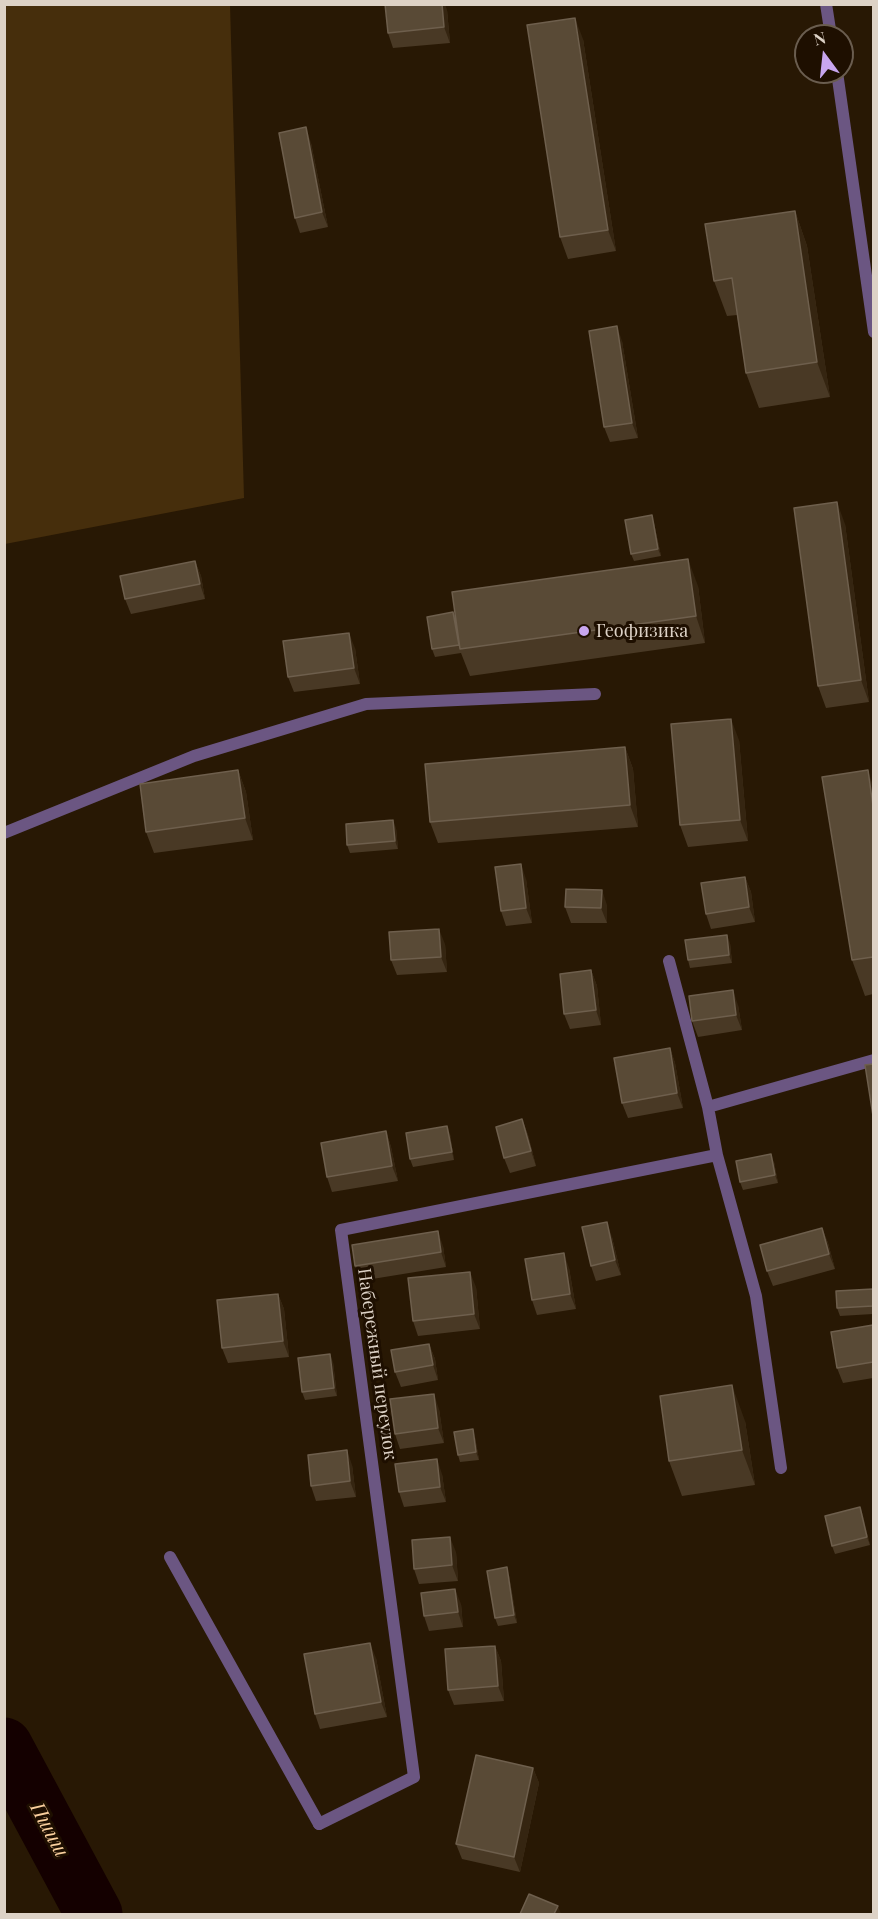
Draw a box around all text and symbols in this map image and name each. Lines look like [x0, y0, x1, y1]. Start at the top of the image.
north arrow [794, 24, 854, 84]
text: N [811, 26, 828, 50]
place label: Геофизика [596, 620, 688, 642]
marker: Геофизика [577, 624, 591, 638]
street label: Набережный переулок [353, 1267, 401, 1461]
water label: Пшиш [25, 1799, 73, 1861]

